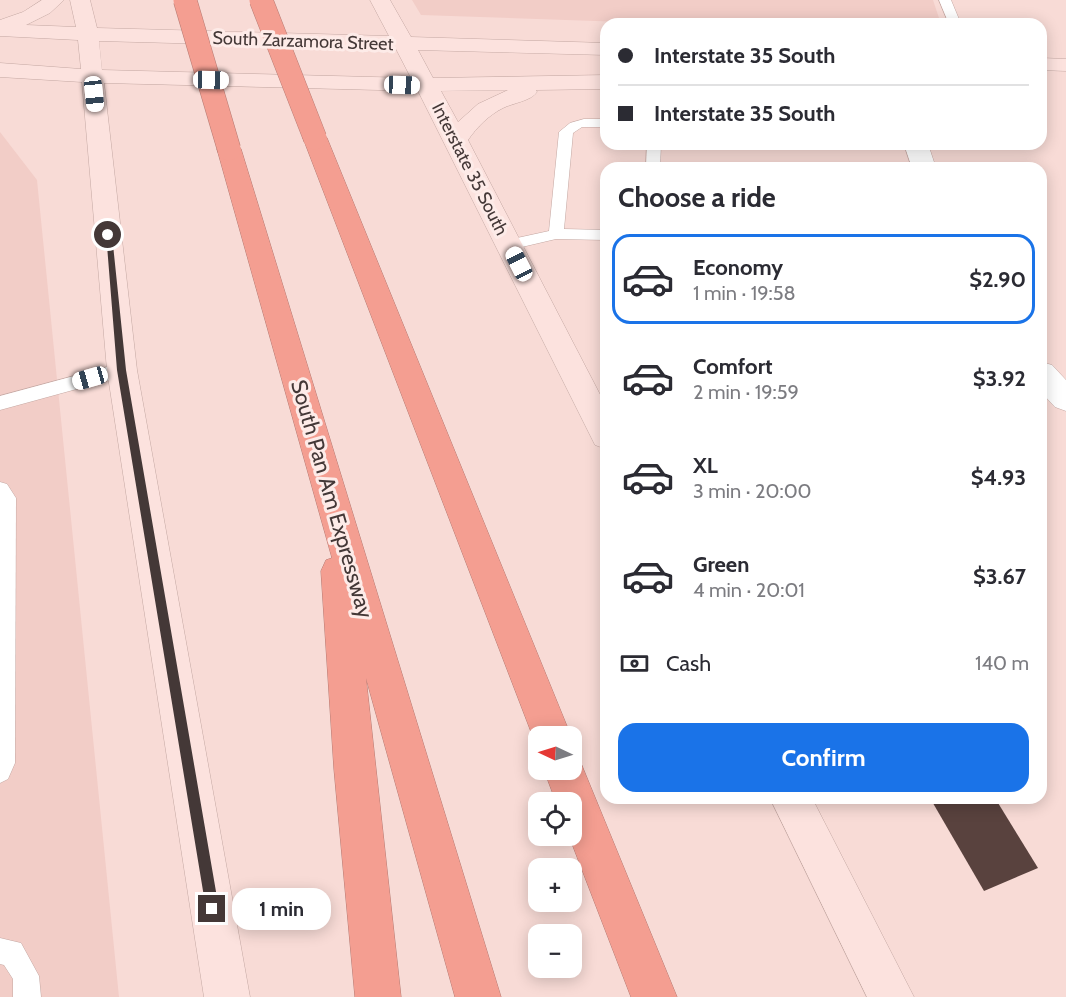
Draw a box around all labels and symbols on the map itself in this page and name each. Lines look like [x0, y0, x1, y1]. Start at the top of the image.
street label: South Zarzamora Street [212, 27, 394, 55]
car [193, 71, 229, 89]
car [83, 75, 105, 113]
car [384, 75, 420, 95]
street label: Interstate 35 South [427, 99, 513, 239]
route start [94, 221, 121, 248]
car [503, 244, 535, 284]
car [70, 364, 110, 392]
street label: South Pan Am Expressway [285, 377, 379, 621]
north arrow [528, 726, 582, 780]
callout: 1 min [233, 888, 332, 930]
route end [198, 895, 225, 922]

